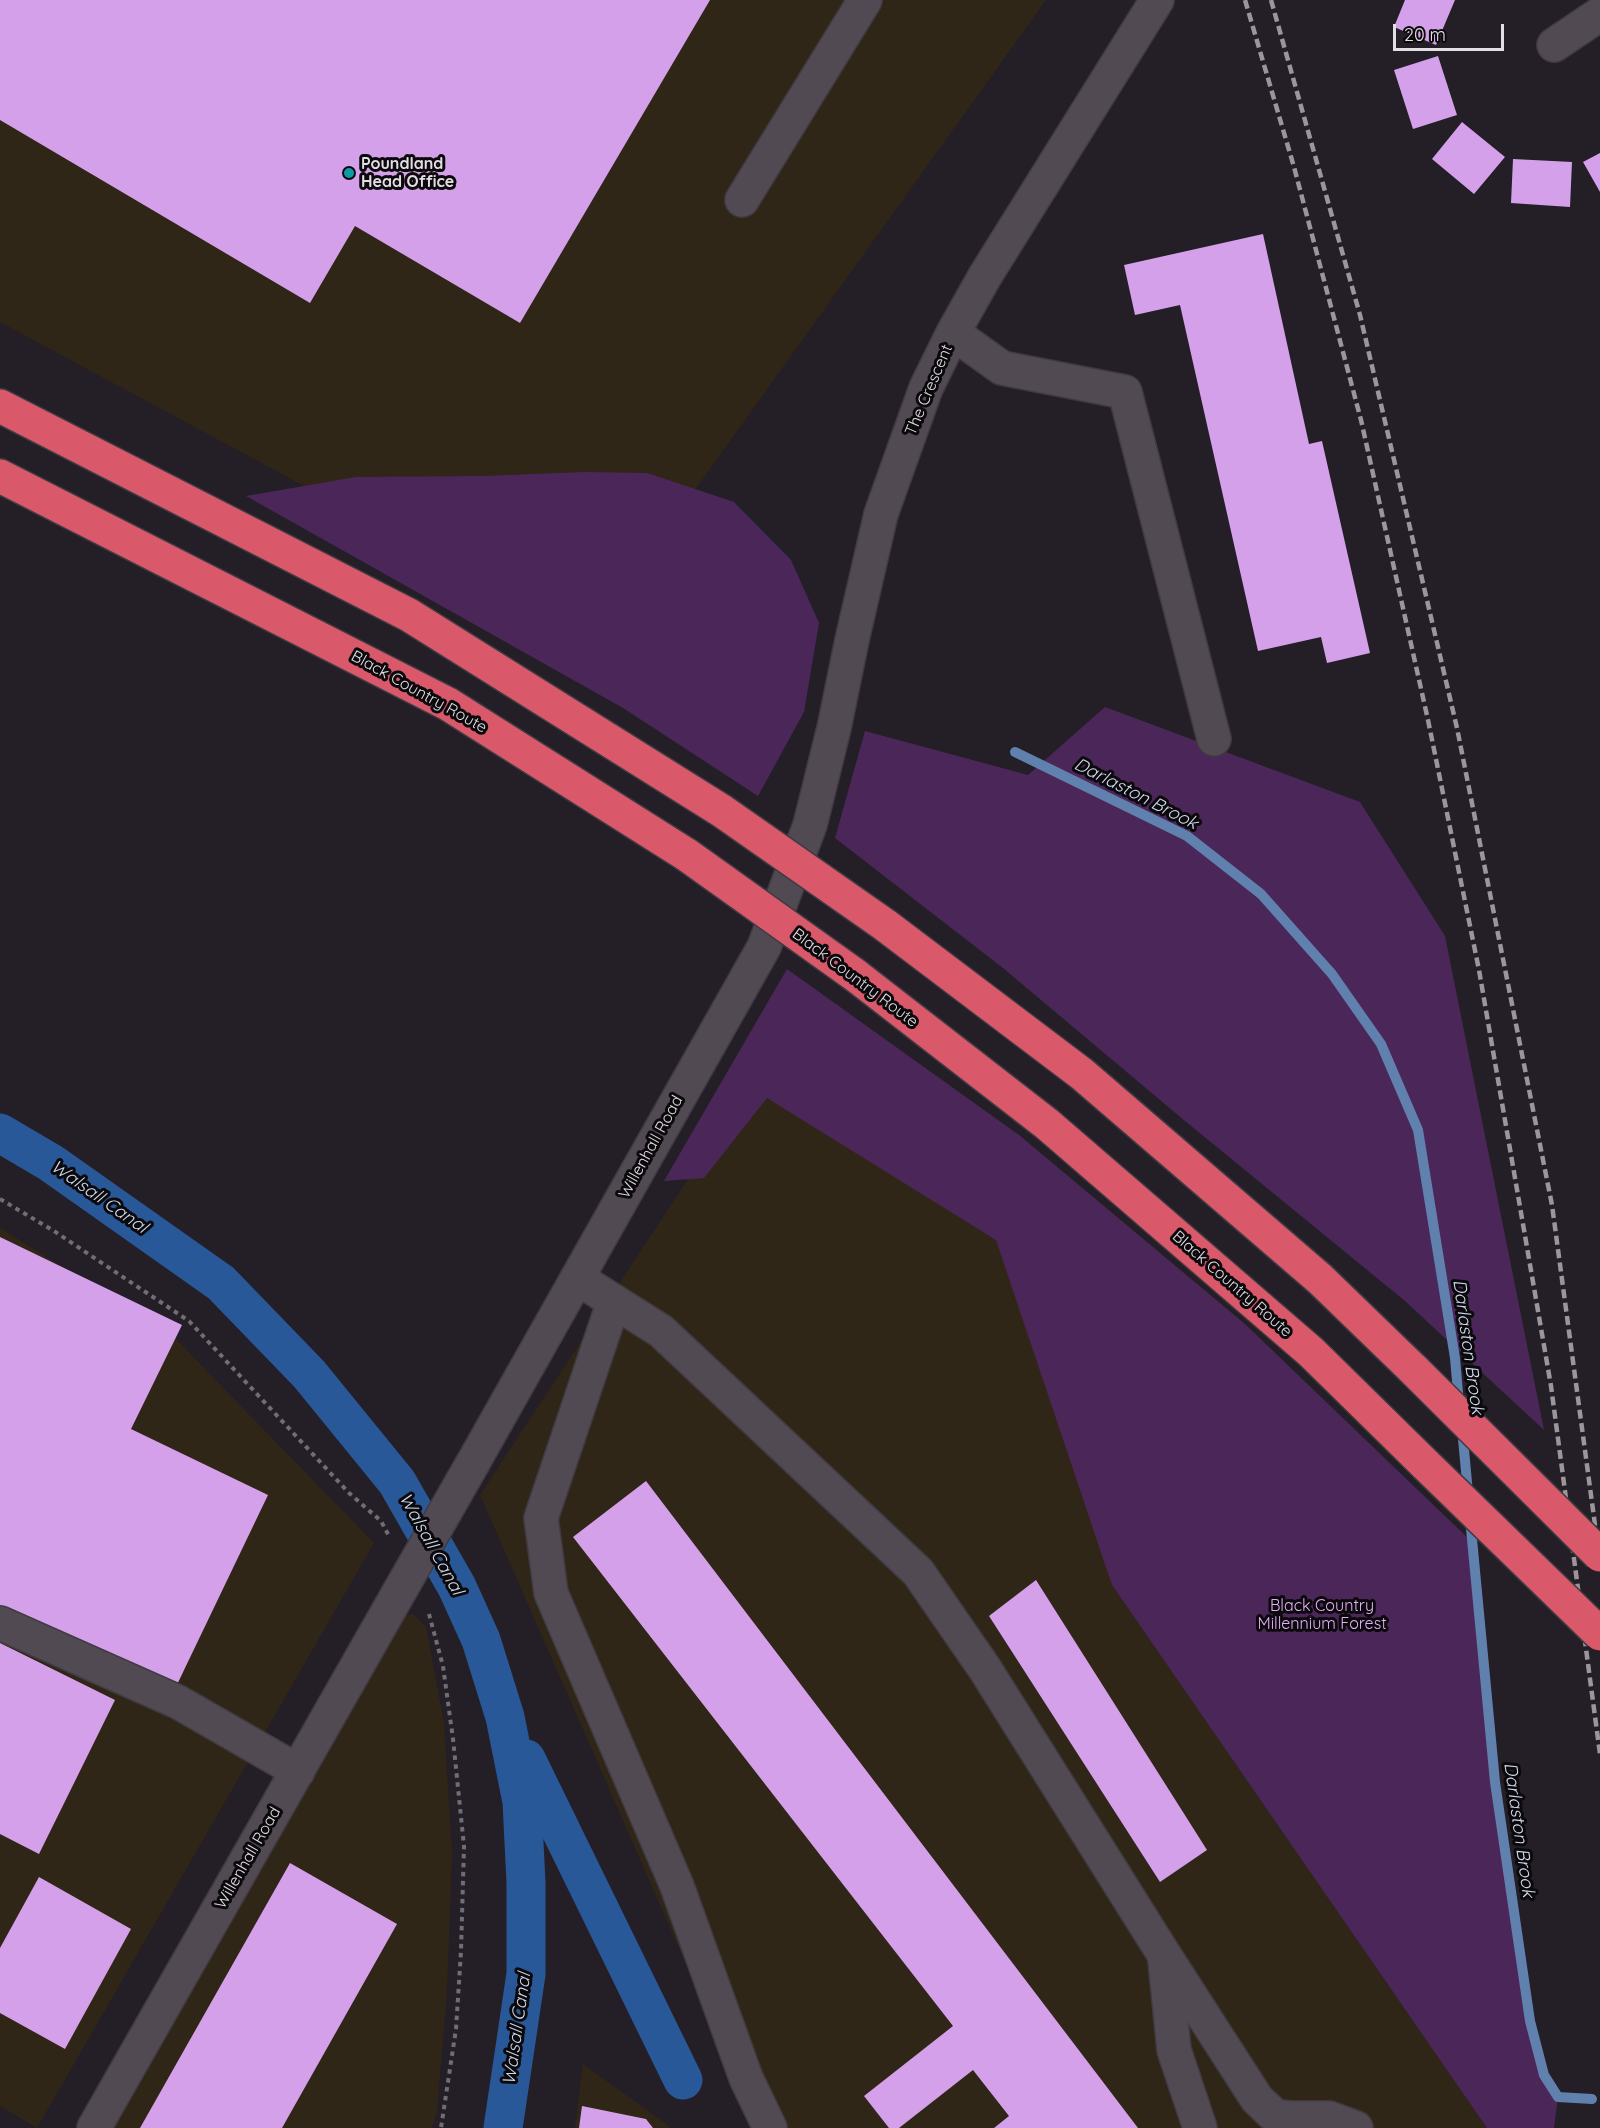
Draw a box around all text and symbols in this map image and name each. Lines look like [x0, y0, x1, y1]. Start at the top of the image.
scale bar [1396, 12, 1507, 50]
text: 20 m [1404, 23, 1446, 46]
place label: Poundland Head Office [361, 154, 454, 192]
marker: Poundland Head Office [342, 166, 356, 180]
street label: The Crescent [901, 342, 957, 438]
street label: Black Country Route [348, 647, 490, 737]
water label: Darlaston Brook [1070, 753, 1202, 835]
street label: Black Country Route [788, 925, 922, 1031]
street label: Willenhall Road [615, 1092, 687, 1202]
water label: Walsall Canal [46, 1156, 152, 1238]
street label: Black Country Route [1168, 1227, 1296, 1341]
water label: Darlaston Brook [1448, 1278, 1488, 1416]
water label: Walsall Canal [394, 1489, 468, 1599]
park label: Black Country Millennium Forest [1257, 1596, 1387, 1634]
water label: Darlaston Brook [1499, 1761, 1539, 1899]
street label: Willenhall Road [211, 1804, 285, 1912]
water label: Walsall Canal [498, 1972, 536, 2086]

